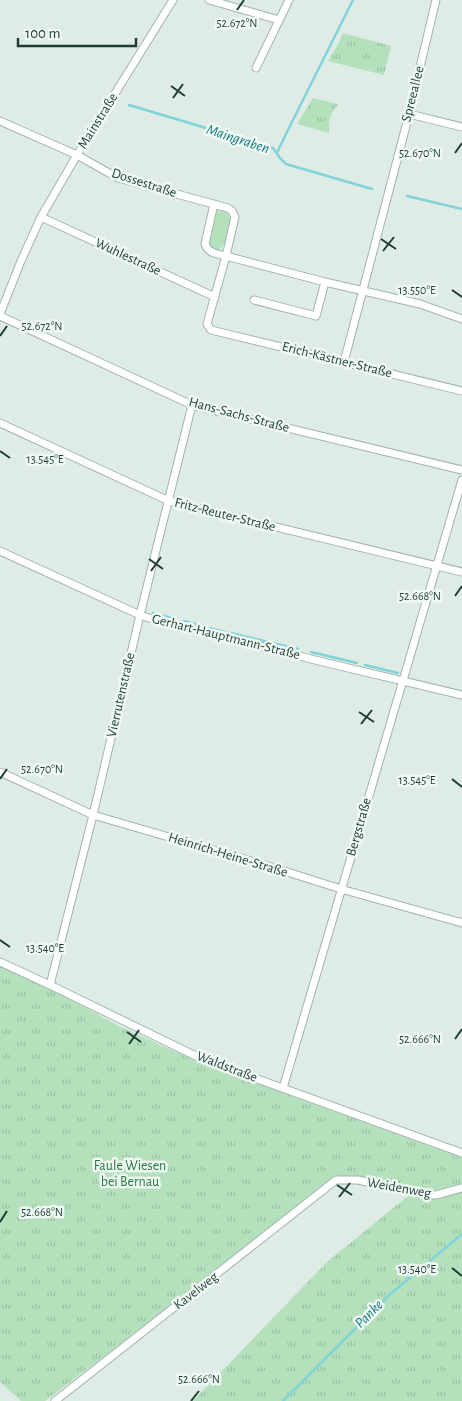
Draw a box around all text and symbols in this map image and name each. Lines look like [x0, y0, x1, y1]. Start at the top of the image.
scale bar [18, 15, 135, 47]
text: 52.672°N [216, 17, 258, 29]
text: 100 m [25, 26, 60, 41]
street label: Spreeallee [399, 65, 427, 123]
street label: Mainstraße [75, 91, 121, 151]
water label: Maingraben [205, 122, 271, 156]
text: 52.670°N [399, 147, 441, 159]
street label: Dossestraße [110, 166, 178, 200]
street label: Wuhlestraße [93, 236, 163, 278]
text: 13.550°E [398, 284, 436, 296]
text: 52.672°N [21, 320, 63, 332]
street label: Erich-Kästner-Straße [281, 340, 393, 380]
street label: Hans-Sachs-Straße [187, 395, 291, 435]
text: 13.545°E [27, 453, 64, 465]
street label: Fritz-Reuter-Straße [173, 496, 277, 534]
text: 52.668°N [399, 590, 441, 602]
street label: Gerhart-Hauptmann-Straße [150, 612, 302, 662]
street label: Vierrutenstraße [104, 651, 138, 739]
text: 52.670°N [21, 763, 63, 775]
text: 13.545°E [399, 774, 436, 786]
street label: Bergstraße [344, 796, 374, 858]
street label: Heinrich-Heine-Straße [167, 830, 289, 880]
text: 13.540°E [26, 942, 64, 954]
text: 52.666°N [399, 1033, 441, 1045]
street label: Waldstraße [195, 1049, 259, 1085]
park label: Faule Wiesen bei Bernau [94, 1159, 166, 1189]
street label: Weidenweg [366, 1175, 432, 1201]
text: 52.668°N [21, 1206, 63, 1218]
text: 13.540°E [398, 1263, 436, 1275]
street label: Kavelweg [171, 1269, 221, 1312]
water label: Panke [352, 1297, 386, 1331]
text: 52.666°N [178, 1373, 220, 1385]

